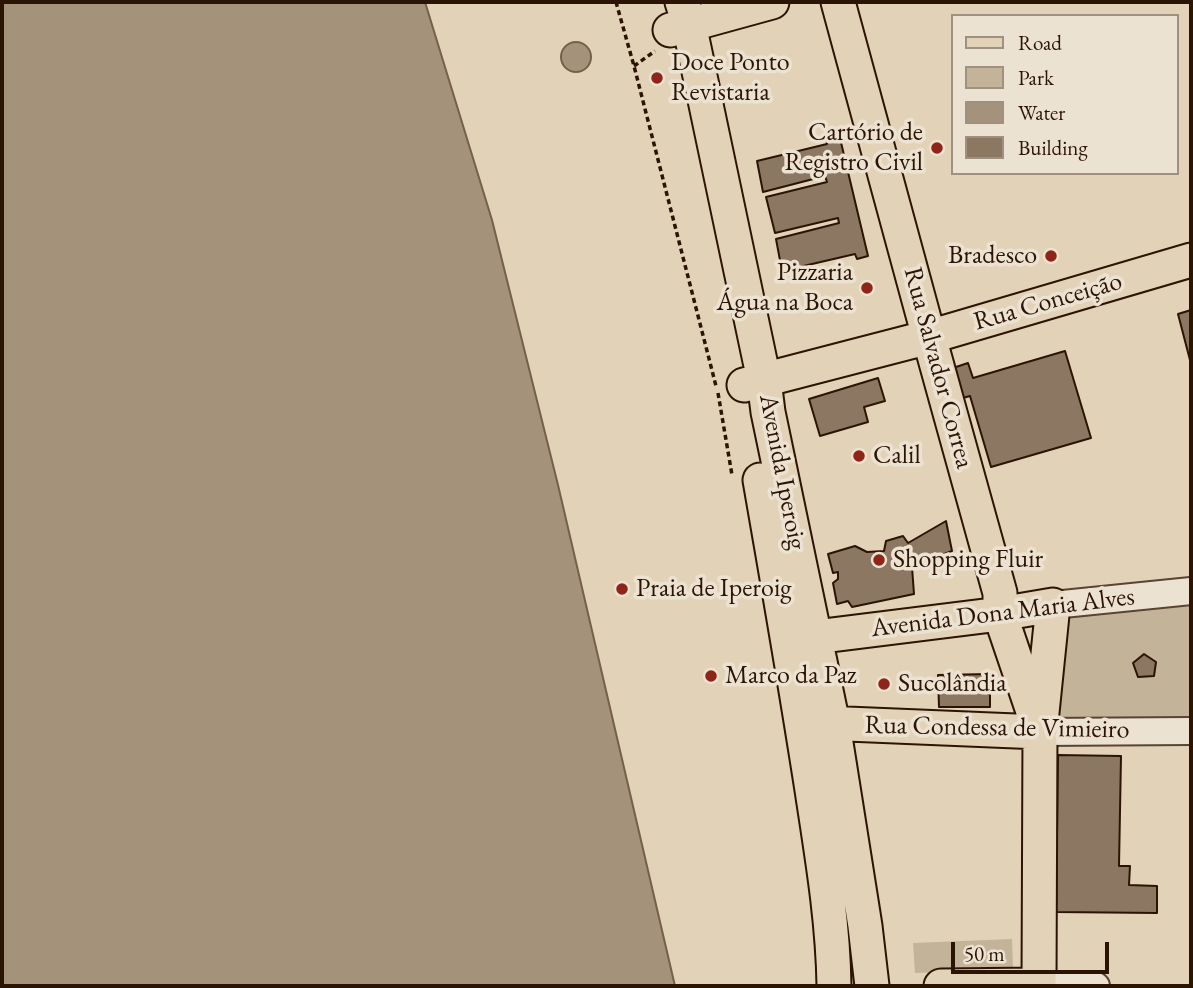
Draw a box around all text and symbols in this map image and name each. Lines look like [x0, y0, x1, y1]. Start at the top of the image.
legend [951, 14, 1179, 175]
text: Road [1018, 29, 1062, 56]
place label: Doce Ponto Revistaria [671, 47, 790, 108]
text: Park [1018, 64, 1054, 91]
marker: Doce Ponto Revistaria [649, 70, 665, 86]
text: Water [1018, 99, 1065, 126]
place label: Cartório de Registro Civil [784, 117, 923, 178]
text: Building [1018, 134, 1088, 161]
marker: Cartório de Registro Civil [929, 140, 945, 156]
place label: Bradesco [948, 240, 1037, 272]
marker: Bradesco [1043, 248, 1059, 264]
place label: Pizzaria Água na Boca [716, 257, 853, 318]
street label: Rua Salvador Correa [896, 264, 980, 472]
street label: Rua Conceição [970, 266, 1126, 338]
marker: Pizzaria Água na Boca [859, 280, 875, 296]
street label: Avenida Iperoig [752, 392, 812, 552]
place label: Calil [873, 440, 921, 472]
marker: Calil [851, 448, 867, 464]
place label: Shopping Fluir [893, 544, 1043, 576]
marker: Shopping Fluir [871, 552, 887, 568]
place label: Praia de Iperoig [636, 573, 792, 605]
marker: Praia de Iperoig [614, 581, 630, 597]
street label: Avenida Dona Maria Alves [870, 581, 1136, 645]
place label: Marco da Paz [725, 660, 857, 692]
marker: Marco da Paz [703, 668, 719, 684]
place label: Sucolândia [898, 668, 1007, 700]
marker: Sucolândia [876, 676, 892, 692]
street label: Rua Condessa de Vimieiro [864, 710, 1130, 746]
scale bar [955, 928, 1112, 972]
text: 50 m [964, 940, 1005, 967]

